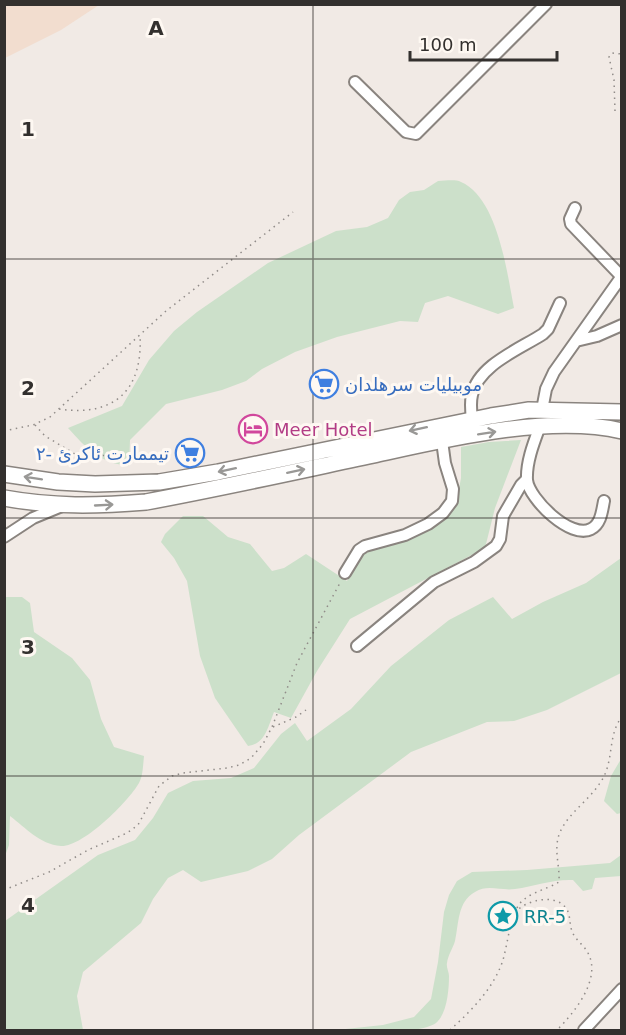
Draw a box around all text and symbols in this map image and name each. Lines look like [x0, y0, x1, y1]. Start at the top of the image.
text: A [148, 16, 164, 40]
scale bar [410, 24, 557, 62]
text: 100 m [419, 34, 477, 55]
text: 1 [21, 117, 35, 141]
supermarket icon: موبيليات سرهلدان [308, 368, 340, 400]
place label: موبيليات سرهلدان [345, 374, 482, 396]
text: 2 [21, 376, 35, 400]
hotel icon: Meer Hotel [237, 413, 269, 445]
place label: Meer Hotel [274, 419, 372, 440]
one-way arrow [408, 424, 427, 436]
one-way arrow [477, 428, 497, 439]
supermarket icon: تيممارت ئاكرئ -٢ [174, 437, 206, 469]
place label: تيممارت ئاكرئ -٢ [36, 443, 169, 465]
one-way arrow [218, 465, 237, 476]
one-way arrow [286, 465, 305, 476]
one-way arrow [24, 473, 44, 484]
one-way arrow [94, 500, 114, 511]
text: 3 [21, 635, 35, 659]
text: 4 [21, 893, 35, 917]
place icon: RR-5 [487, 900, 519, 932]
place label: RR-5 [524, 906, 566, 927]

